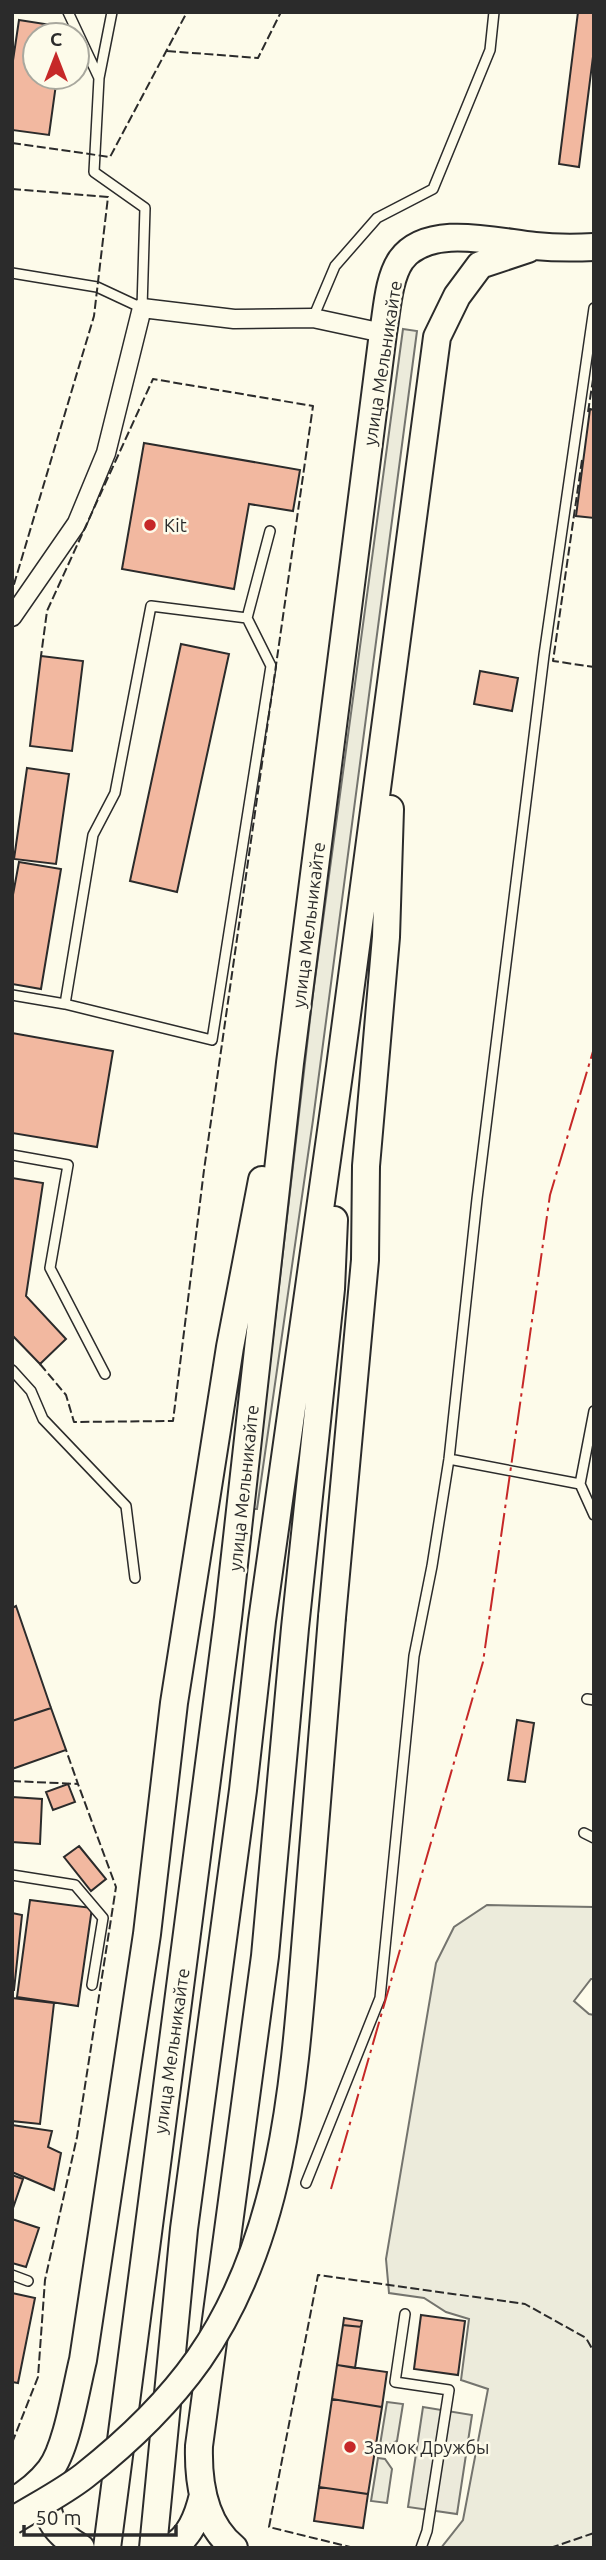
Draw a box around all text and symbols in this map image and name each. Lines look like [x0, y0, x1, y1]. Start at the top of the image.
north arrow [21, 21, 91, 91]
text: С [50, 28, 62, 50]
street label: улица Мельникайте [359, 279, 405, 447]
place label: Kit [164, 515, 187, 535]
marker: Kit [142, 517, 158, 533]
street label: улица Мельникайте [288, 841, 328, 1009]
street label: улица Мельникайте [224, 1404, 262, 1572]
street label: улица Мельникайте [149, 1967, 193, 2135]
place label: Замок Дружбы [364, 2437, 489, 2457]
marker: Замок Дружбы [342, 2439, 358, 2455]
scale bar [24, 2494, 177, 2538]
text: 50 m [35, 2505, 82, 2529]

